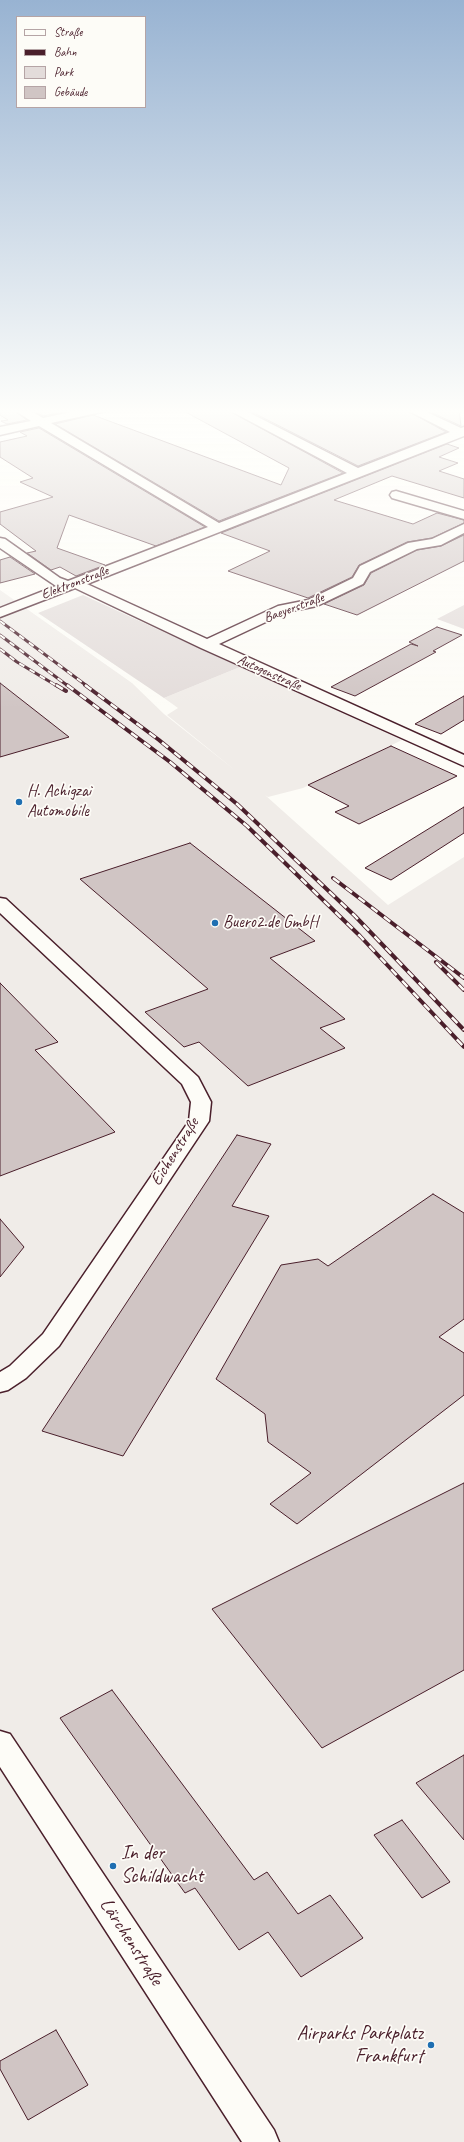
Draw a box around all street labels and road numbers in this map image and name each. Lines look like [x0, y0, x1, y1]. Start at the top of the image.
street label: Elektronstraße [39, 562, 111, 604]
street label: Baeyerstraße [262, 589, 326, 627]
street label: Autogenstraße [234, 651, 304, 695]
street label: Eichenstraße [146, 1114, 204, 1190]
street label: Lärchenstraße [94, 1894, 168, 1990]

